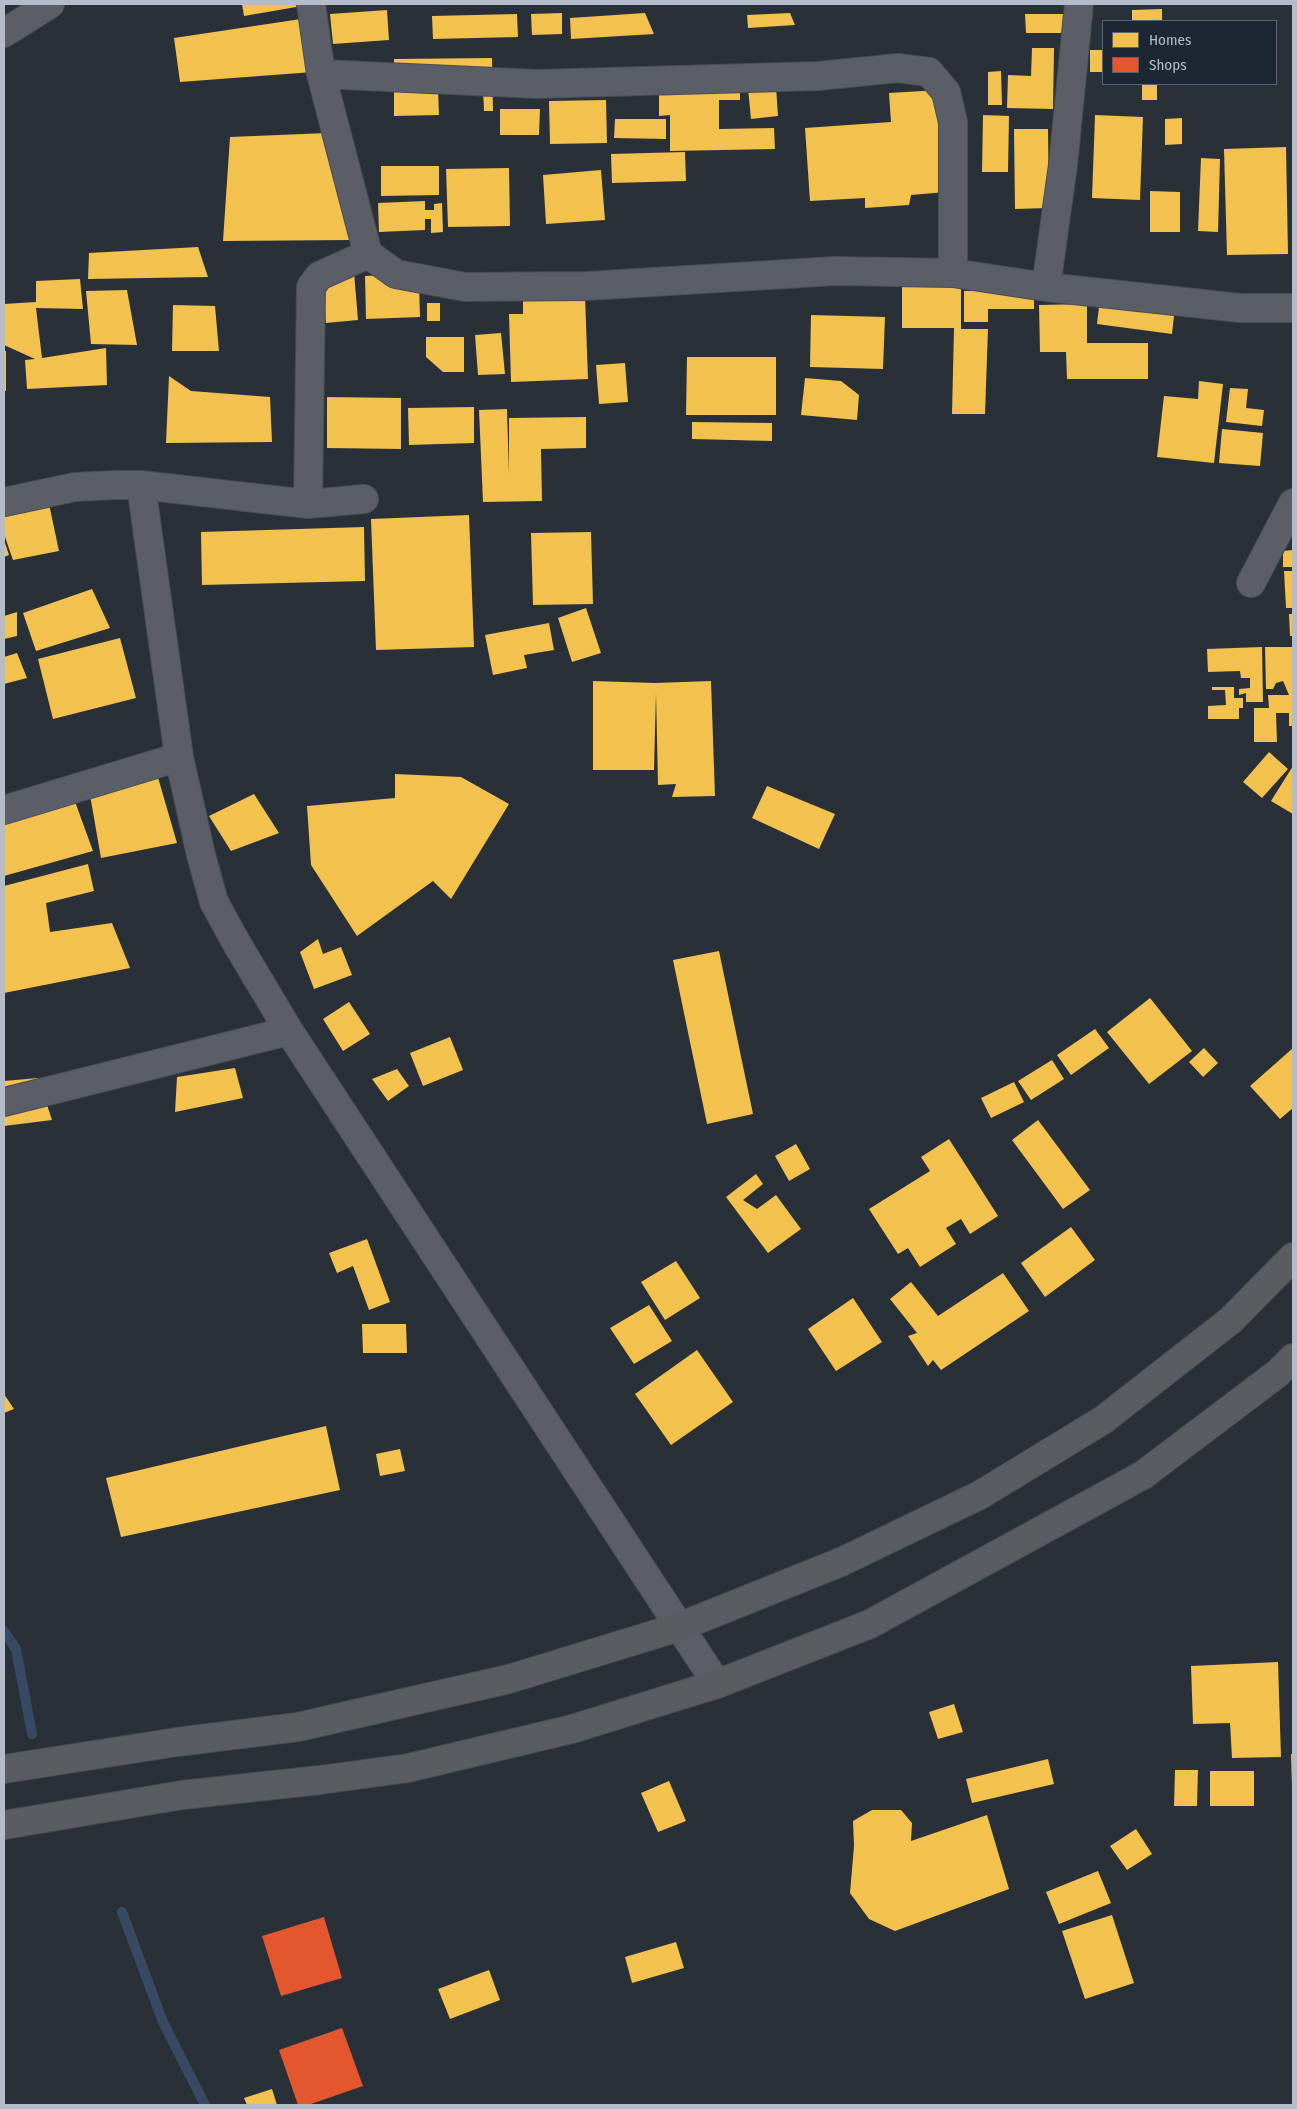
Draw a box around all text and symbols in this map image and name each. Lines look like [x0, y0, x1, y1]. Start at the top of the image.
legend [1102, 20, 1277, 85]
text: Homes [1149, 31, 1191, 49]
text: Shops [1149, 56, 1187, 74]

